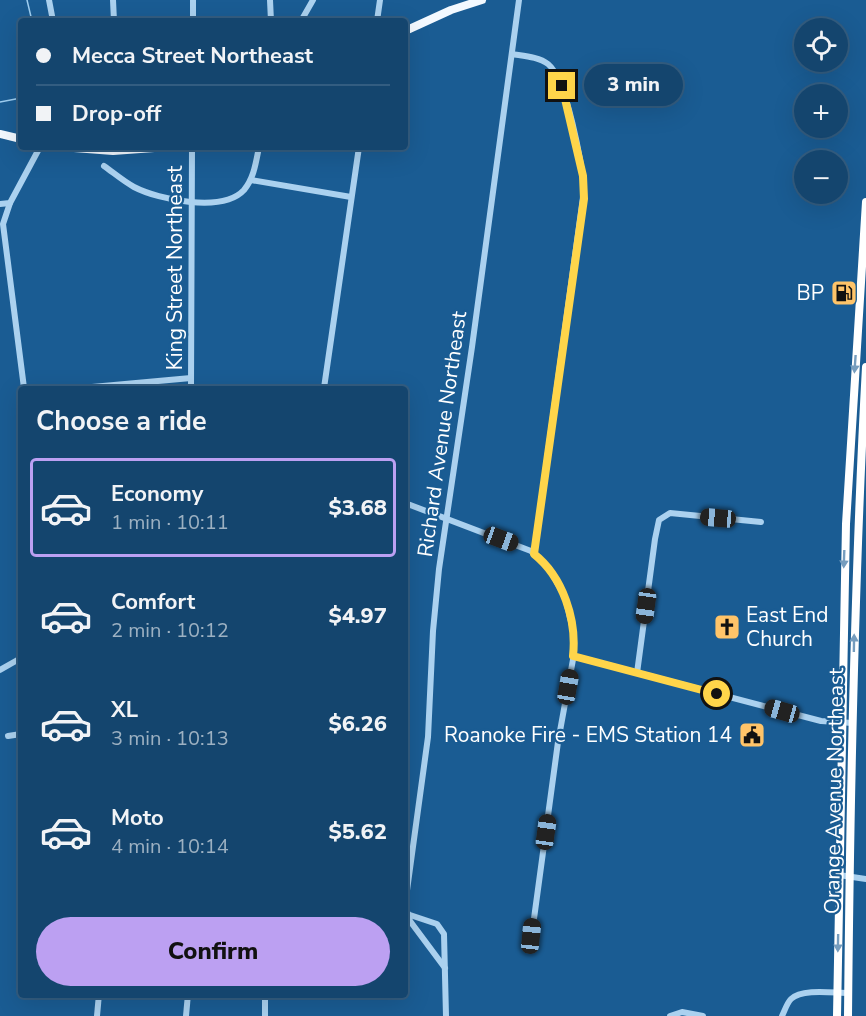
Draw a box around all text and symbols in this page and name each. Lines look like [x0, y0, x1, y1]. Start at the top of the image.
map controls [794, 18, 848, 204]
button: locate [794, 18, 848, 72]
text: Mecca Street Northeast [72, 41, 313, 71]
callout: 3 min [583, 65, 682, 107]
text: 3 min [607, 71, 660, 98]
route end [548, 72, 575, 99]
button: + [794, 84, 848, 138]
text: Drop-off [72, 99, 161, 129]
button: − [794, 150, 848, 204]
street label: King Street Northeast [161, 165, 189, 370]
fuel station icon: BP [829, 278, 859, 308]
place label: BP [797, 279, 824, 307]
street label: Richard Avenue Northeast [411, 309, 473, 559]
one-way arrow [850, 355, 859, 374]
text: Choose a ride [36, 403, 207, 440]
text: Economy [111, 479, 203, 509]
icon: car [39, 481, 93, 535]
text: $3.68 [328, 493, 387, 523]
car [699, 507, 737, 529]
text: 1 min · 10:11 [111, 509, 229, 536]
car [481, 524, 521, 554]
one-way arrow [840, 550, 849, 569]
text: Comfort [111, 587, 195, 617]
car [635, 587, 657, 625]
icon: car [39, 589, 93, 643]
text: $4.97 [328, 601, 387, 631]
place label: East End Church [746, 601, 828, 653]
church icon: East End Church [712, 612, 742, 642]
text: 2 min · 10:12 [111, 617, 229, 644]
one-way arrow [849, 633, 859, 652]
street label: Orange Avenue Northeast [818, 667, 850, 914]
car [556, 668, 580, 706]
route start [703, 680, 730, 707]
text: XL [111, 695, 138, 725]
icon: car [39, 697, 93, 751]
car [762, 697, 802, 725]
text: $6.26 [328, 709, 387, 739]
public building icon: Roanoke Fire - EMS Station 14 [737, 720, 767, 750]
place label: Roanoke Fire - EMS Station 14 [444, 721, 732, 749]
text: 3 min · 10:13 [111, 725, 229, 752]
text: Moto [111, 803, 164, 833]
icon: car [39, 805, 93, 859]
car [535, 813, 557, 851]
text: $5.62 [328, 817, 387, 847]
text: 4 min · 10:14 [111, 833, 229, 860]
button: Confirm [36, 917, 390, 986]
car [520, 917, 542, 955]
one-way arrow [833, 934, 843, 953]

